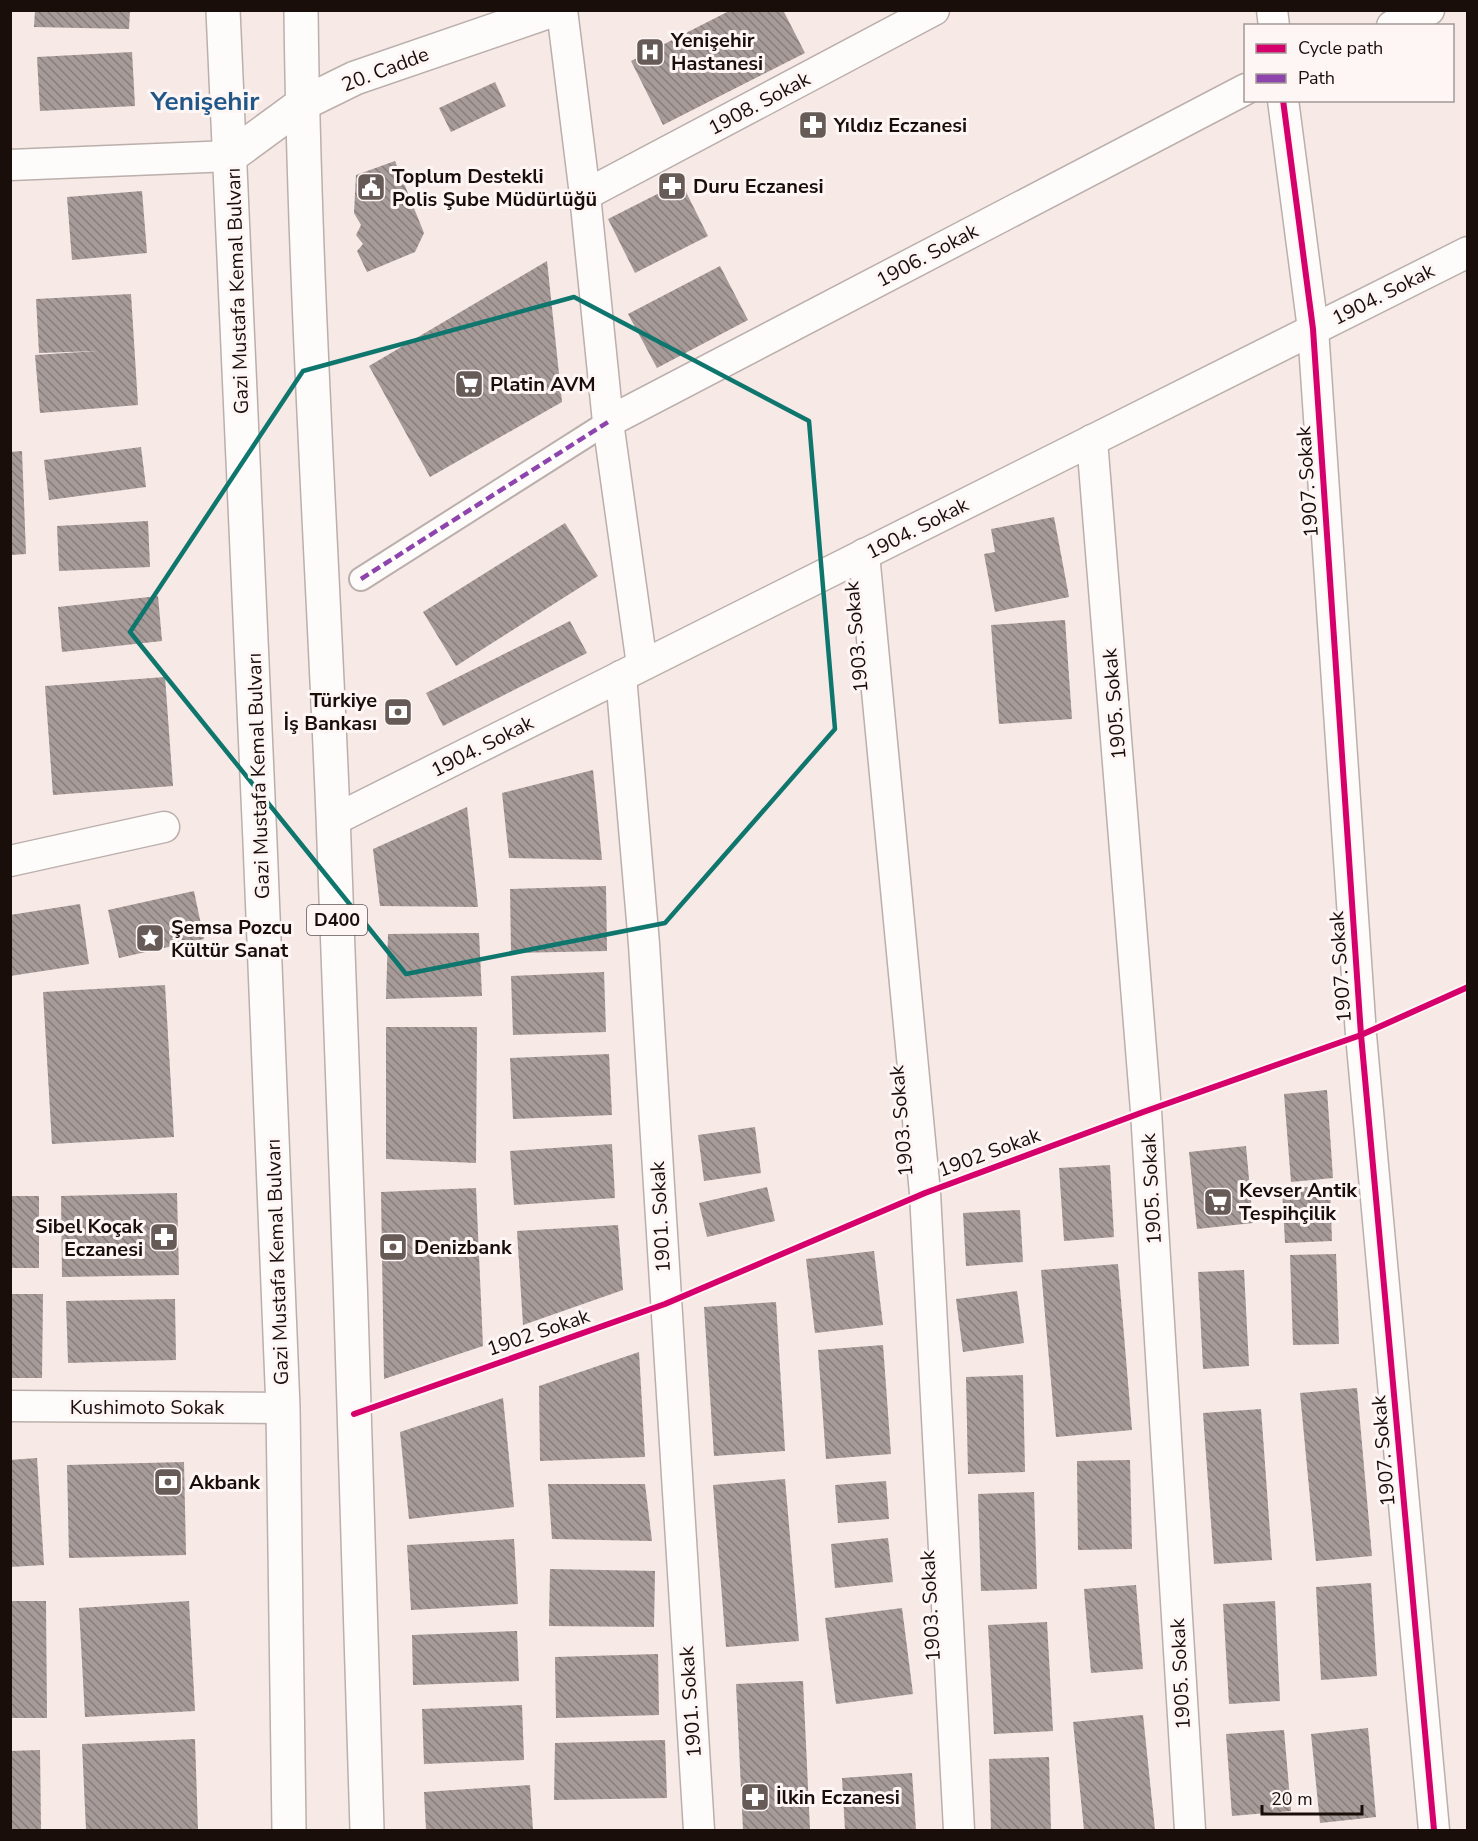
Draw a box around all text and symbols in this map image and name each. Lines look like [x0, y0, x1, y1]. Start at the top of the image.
legend [1244, 24, 1454, 102]
place label: Yenişehir Hastanesi [670, 27, 763, 77]
hospital icon: Yenişehir Hastanesi [634, 36, 666, 68]
text: Cycle path [1298, 36, 1383, 60]
street label: 20. Cadde [338, 40, 433, 98]
street label: 1908. Sokak [704, 65, 816, 142]
text: Path [1298, 66, 1335, 90]
district label: Yenişehir [150, 84, 260, 119]
pharmacy icon: Yıldız Eczanesi [797, 109, 829, 141]
place label: Yıldız Eczanesi [833, 112, 967, 139]
place label: Toplum Destekli Polis Şube Müdürlüğü [392, 163, 597, 213]
street label: Gazi Mustafa Kemal Bulvarı [220, 167, 255, 415]
pharmacy icon: Duru Eczanesi [656, 170, 688, 202]
public building icon: Toplum Destekli Polis Şube Müdürlüğü [355, 171, 387, 203]
place label: Duru Eczanesi [693, 173, 824, 200]
street label: 1906. Sokak [872, 217, 984, 294]
street label: 1904. Sokak [1327, 257, 1440, 332]
supermarket icon: Platin AVM [453, 368, 485, 400]
place label: Platin AVM [490, 371, 596, 398]
street label: 1907. Sokak [1290, 424, 1325, 539]
street label: 1904. Sokak [861, 491, 974, 566]
street label: 1903. Sokak [838, 579, 875, 694]
street label: 1905. Sokak [1096, 646, 1133, 761]
street label: Gazi Mustafa Kemal Bulvarı [241, 652, 276, 900]
place label: Türkiye İş Bankası [283, 687, 377, 737]
bank icon: Türkiye İş Bankası [382, 696, 414, 728]
street label: 1904. Sokak [426, 709, 539, 784]
road number: D400 [307, 905, 367, 935]
street label: 1907. Sokak [1323, 909, 1358, 1024]
place label: Şemsa Pozcu Kültür Sanat [171, 914, 292, 964]
place icon: Şemsa Pozcu Kültür Sanat [134, 922, 166, 954]
street label: 1903. Sokak [883, 1063, 920, 1178]
street label: 1902 Sokak [934, 1121, 1045, 1183]
street label: 1905. Sokak [1135, 1132, 1168, 1245]
street label: Gazi Mustafa Kemal Bulvarı [260, 1138, 295, 1386]
street label: 1901. Sokak [644, 1160, 677, 1273]
place label: Kevser Antik Tespihçilik [1239, 1177, 1358, 1227]
supermarket icon: Kevser Antik Tespihçilik [1202, 1186, 1234, 1218]
place label: Sibel Koçak Eczanesi [35, 1213, 144, 1263]
pharmacy icon: Sibel Koçak Eczanesi [148, 1221, 180, 1253]
bank icon: Denizbank [377, 1231, 409, 1263]
place label: Denizbank [414, 1234, 513, 1261]
street label: 1902 Sokak [483, 1302, 594, 1363]
street label: 1907. Sokak [1365, 1393, 1402, 1508]
street label: Kushimoto Sokak [70, 1394, 225, 1421]
bank icon: Akbank [152, 1466, 184, 1498]
place label: Akbank [189, 1469, 261, 1496]
street label: 1903. Sokak [914, 1549, 947, 1662]
street label: 1905. Sokak [1164, 1617, 1197, 1730]
street label: 1901. Sokak [673, 1644, 708, 1759]
scale bar [1262, 1778, 1362, 1816]
pharmacy icon: İlkin Eczanesi [739, 1781, 771, 1813]
place label: İlkin Eczanesi [776, 1784, 900, 1811]
text: 20 m [1271, 1787, 1313, 1811]

